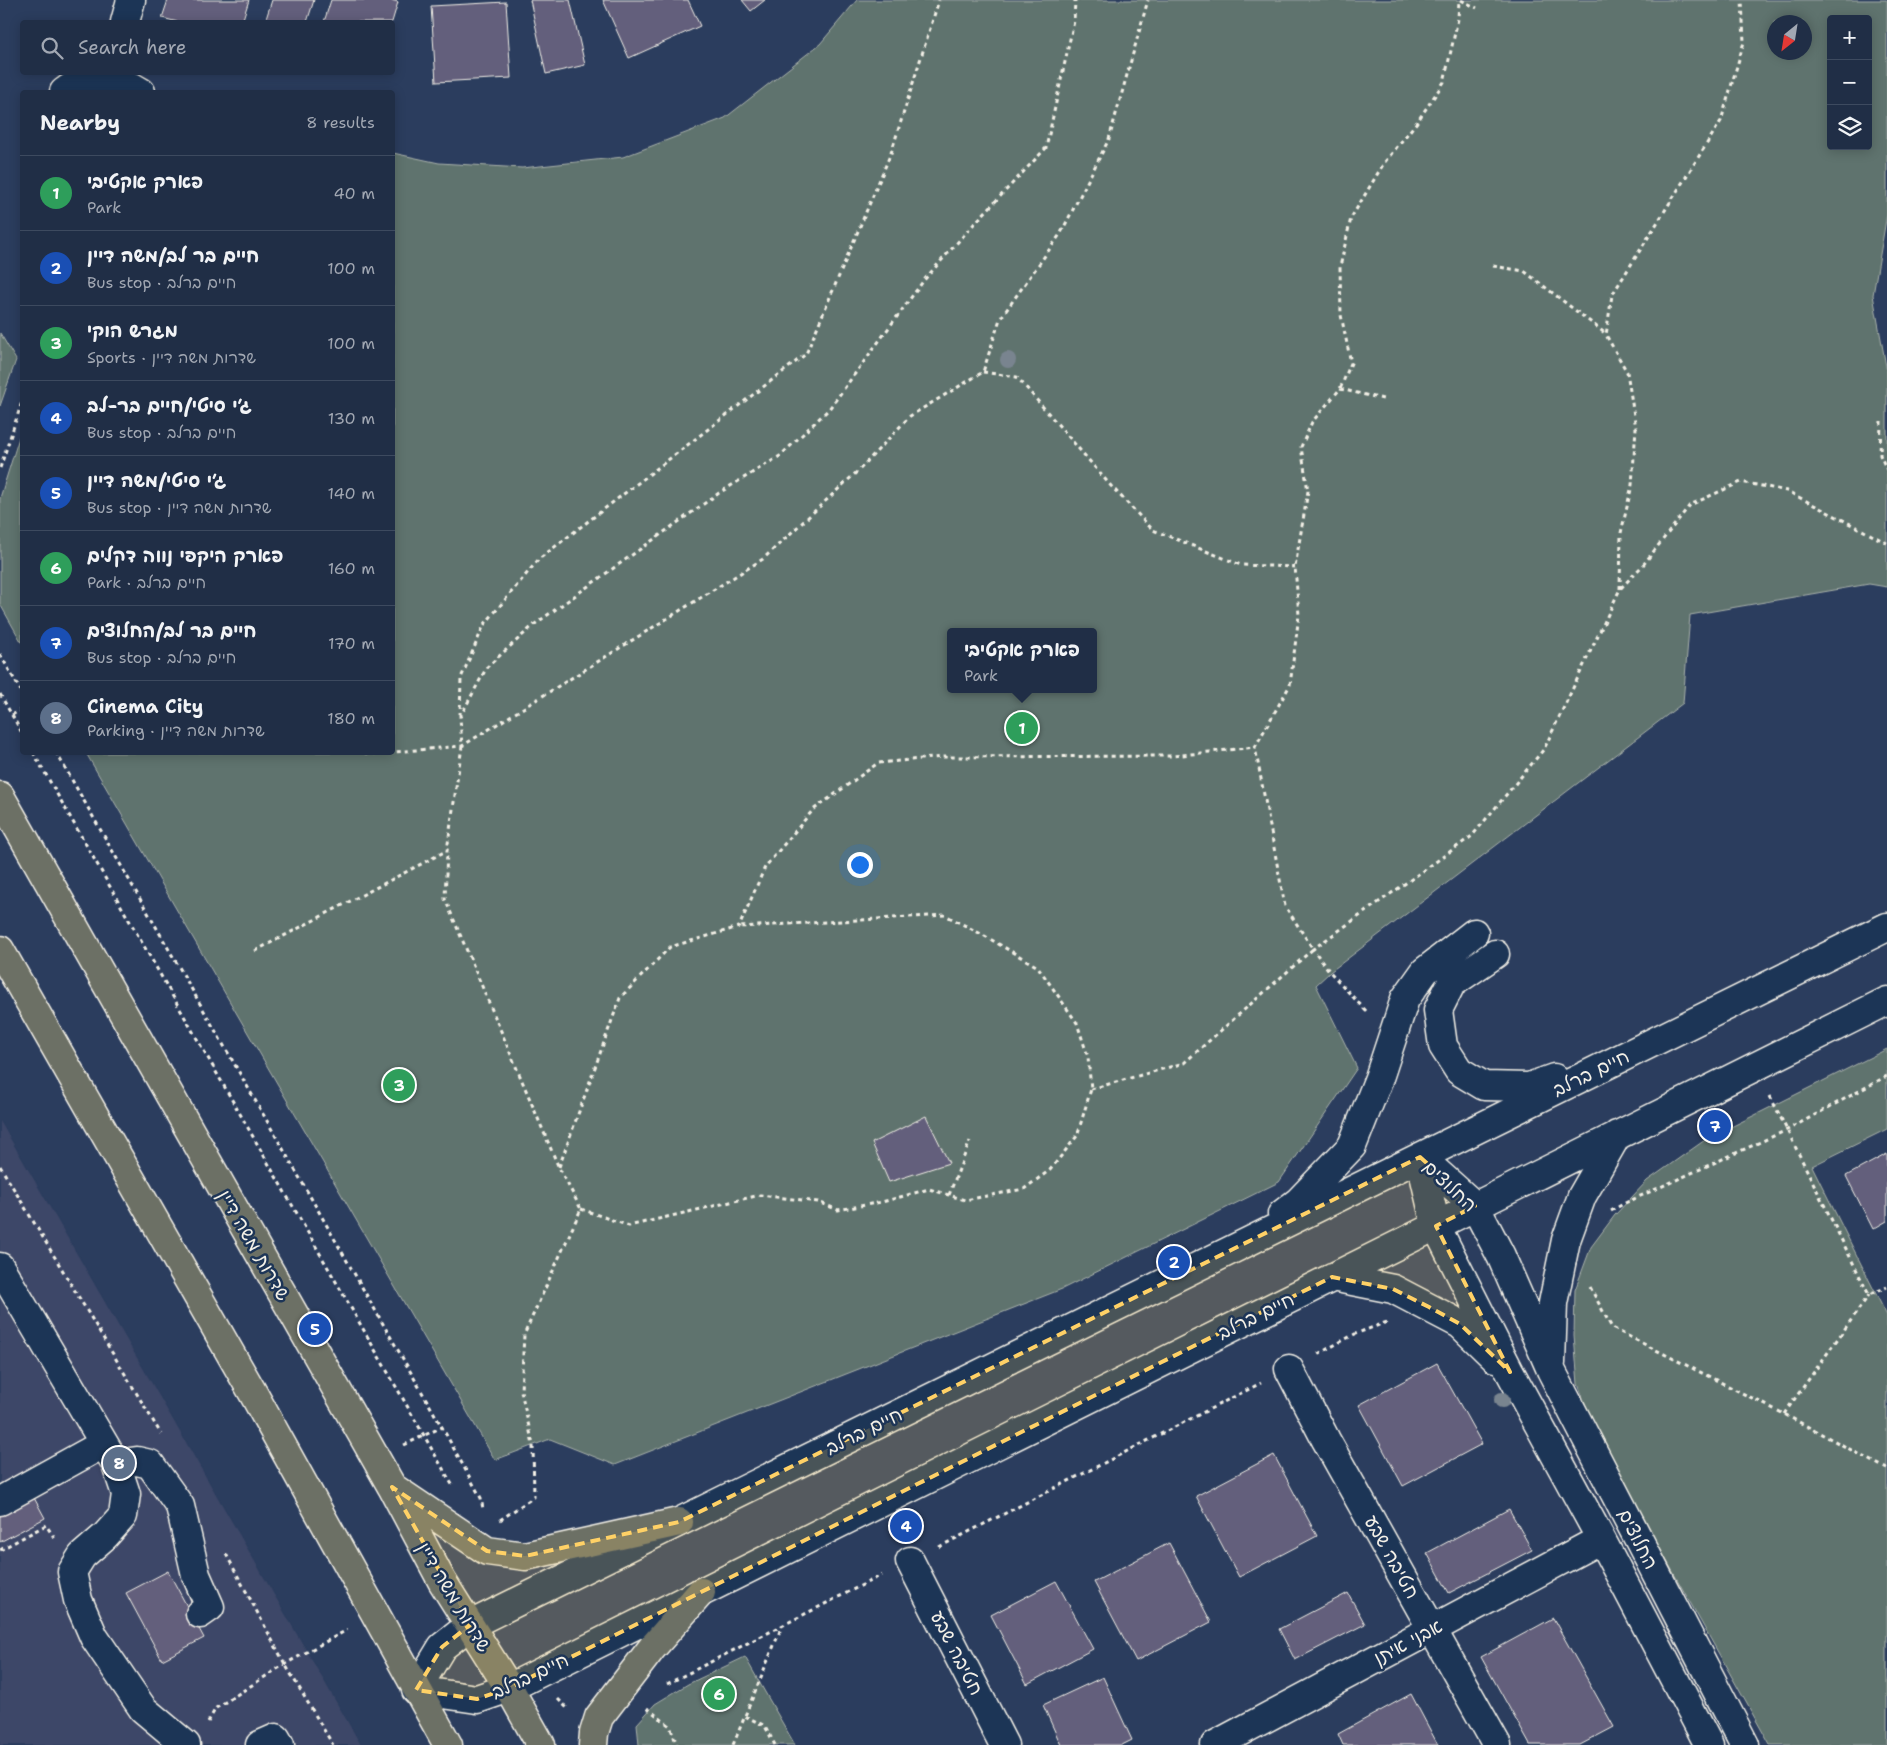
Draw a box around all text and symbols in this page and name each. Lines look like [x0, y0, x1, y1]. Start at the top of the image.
north arrow [1767, 15, 1812, 60]
map controls [1827, 15, 1872, 150]
button: + [1827, 15, 1872, 60]
search box [20, 20, 395, 75]
icon: search [38, 34, 66, 62]
text: Search here [78, 35, 187, 60]
button: − [1827, 60, 1872, 105]
button: layers [1827, 105, 1872, 150]
text: Nearby [40, 109, 120, 137]
text: 8 results [306, 112, 375, 133]
text: פארק אקטיבי [87, 169, 203, 194]
text: 1 [52, 183, 60, 204]
text: 40 m [333, 183, 375, 204]
text: Park [87, 197, 121, 218]
text: חיים בר לב/משה דיין [87, 243, 259, 268]
text: 2 [50, 258, 62, 279]
text: 100 m [327, 258, 375, 279]
text: Bus stop · חיים ברלב [87, 272, 237, 293]
text: מגרש הוקי [87, 318, 178, 343]
text: 3 [50, 333, 62, 354]
text: 100 m [327, 333, 375, 354]
text: Sports · שדרות משה דיין [87, 347, 256, 368]
text: ג׳י סיטי/חיים בר-לב [87, 393, 252, 418]
text: 4 [50, 408, 62, 429]
text: 130 m [328, 408, 375, 429]
text: Bus stop · חיים ברלב [87, 422, 237, 443]
text: ג׳י סיטי/משה דיין [87, 468, 226, 493]
text: 5 [51, 483, 61, 504]
text: 140 m [328, 483, 375, 504]
text: Bus stop · שדרות משה דיין [87, 497, 272, 518]
text: פארק היקפי נווה דקלים [87, 543, 283, 568]
text: 6 [50, 558, 62, 579]
text: 160 m [328, 558, 375, 579]
text: Park · חיים ברלב [87, 572, 206, 593]
text: חיים בר לב/החלוצים [87, 618, 257, 643]
popup [947, 628, 1097, 693]
text: 7 [50, 633, 62, 654]
text: 170 m [328, 633, 375, 654]
text: פארק אקטיבי [964, 637, 1080, 662]
text: Bus stop · חיים ברלב [87, 647, 237, 668]
text: Park [964, 665, 998, 686]
text: Cinema City [87, 694, 203, 719]
text: 8 [50, 708, 62, 729]
text: 180 m [327, 708, 375, 729]
pin: 1 [1006, 709, 1038, 747]
text: Parking · שדרות משה דיין [87, 720, 265, 741]
your location [847, 852, 873, 878]
street label: חיים ברלב [1548, 1044, 1634, 1102]
pin: 3 [383, 1066, 415, 1104]
pin: 7 [1699, 1107, 1731, 1145]
street label: החלוצים [1418, 1155, 1482, 1217]
street label: שדרות משה דיין [212, 1185, 296, 1305]
pin: 2 [1158, 1243, 1190, 1281]
street label: חיים ברלב [1213, 1287, 1299, 1345]
pin: 5 [299, 1310, 331, 1348]
street label: חיים ברלב [821, 1402, 907, 1460]
pin: 8 [103, 1444, 135, 1482]
street label: החלוצים [1612, 1504, 1664, 1574]
pin: 4 [890, 1507, 922, 1545]
street label: חטיבה שבע [1359, 1511, 1425, 1603]
street label: שדרות משה דיין [411, 1537, 497, 1657]
street label: חטיבה שבע [925, 1606, 989, 1700]
street label: אבני איתן [1369, 1613, 1447, 1671]
street label: חיים ברלב [487, 1647, 573, 1705]
pin: 6 [703, 1675, 735, 1713]

